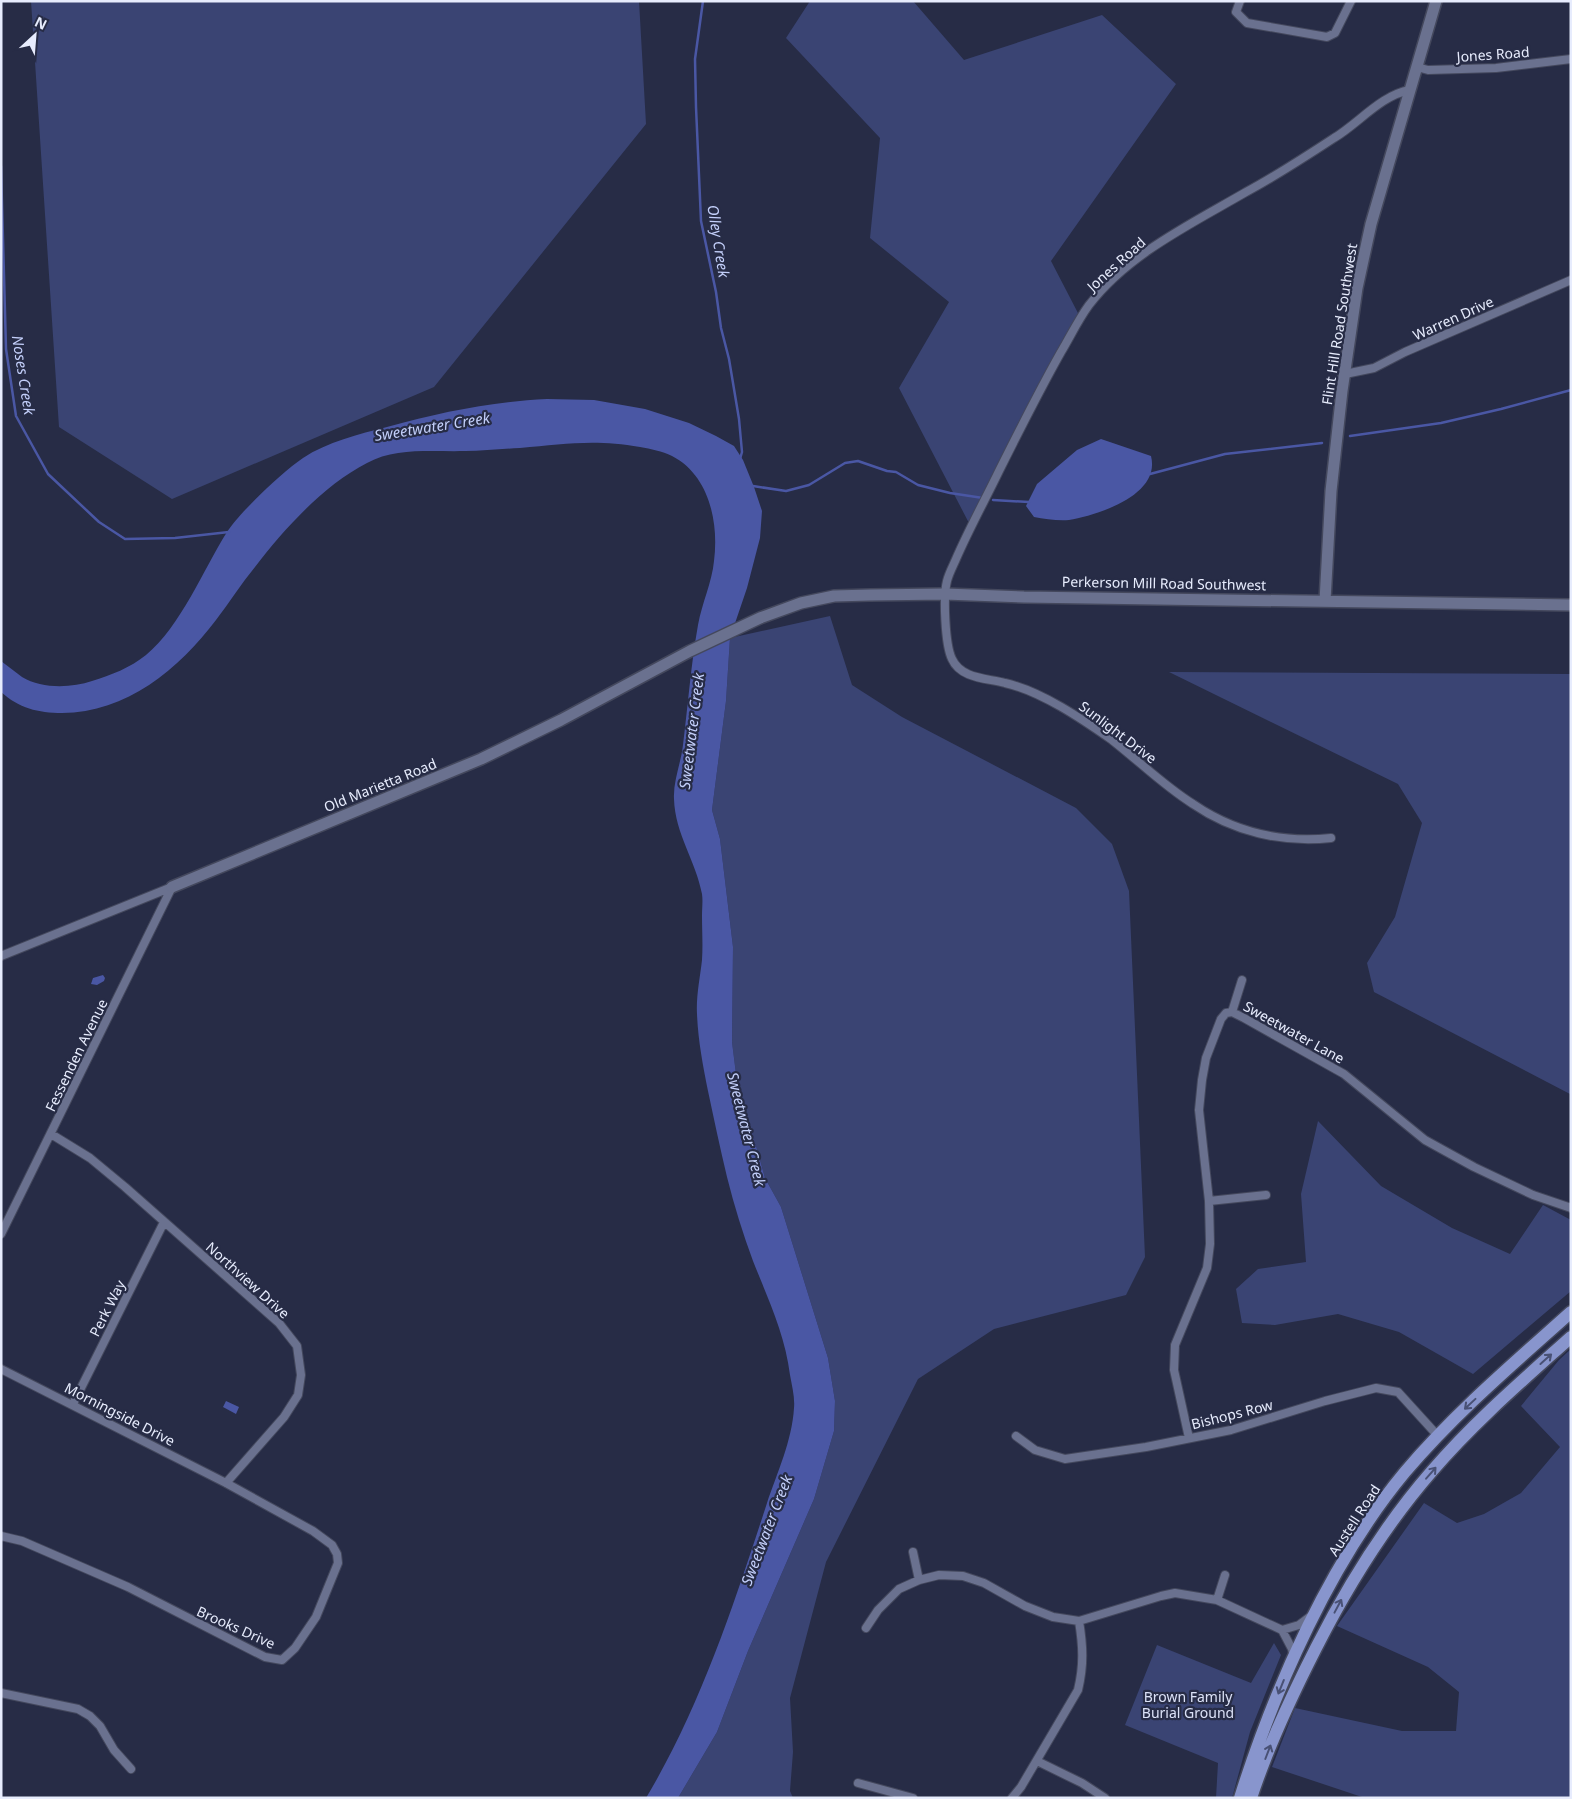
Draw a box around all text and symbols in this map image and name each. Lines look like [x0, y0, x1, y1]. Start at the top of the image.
north arrow [10, 10, 60, 60]
text: N [32, 12, 50, 34]
street label: Jones Road [1454, 42, 1530, 66]
water label: Olley Creek [703, 203, 735, 279]
street label: Jones Road [1081, 233, 1149, 297]
street label: Flint Hill Road Southwest [1317, 242, 1361, 406]
street label: Warren Drive [1410, 292, 1497, 344]
water label: Noses Creek [8, 334, 40, 417]
water label: Sweetwater Creek [373, 407, 492, 445]
street label: Perkerson Mill Road Southwest [1062, 572, 1266, 594]
water label: Sweetwater Creek [674, 671, 708, 790]
street label: Sunlight Drive [1075, 696, 1161, 768]
street label: Old Marietta Road [321, 754, 439, 816]
street label: Fessenden Avenue [40, 995, 112, 1114]
street label: Sweetwater Lane [1240, 996, 1348, 1068]
water label: Sweetwater Creek [723, 1070, 771, 1189]
street label: Northview Drive [202, 1237, 294, 1323]
street label: Perk Way [85, 1276, 130, 1339]
one-way arrow [1540, 1353, 1553, 1364]
street label: Morningside Drive [62, 1378, 179, 1450]
street label: Bishops Row [1189, 1395, 1275, 1433]
one-way arrow [1464, 1398, 1477, 1410]
one-way arrow [1425, 1466, 1437, 1479]
water label: Sweetwater Creek [736, 1471, 796, 1588]
street label: Austell Road [1324, 1481, 1384, 1559]
one-way arrow [1334, 1599, 1344, 1613]
street label: Brooks Drive [194, 1601, 278, 1653]
one-way arrow [1276, 1679, 1285, 1694]
park label: Brown Family Burial Ground [1142, 1687, 1234, 1722]
one-way arrow [1264, 1745, 1273, 1760]

